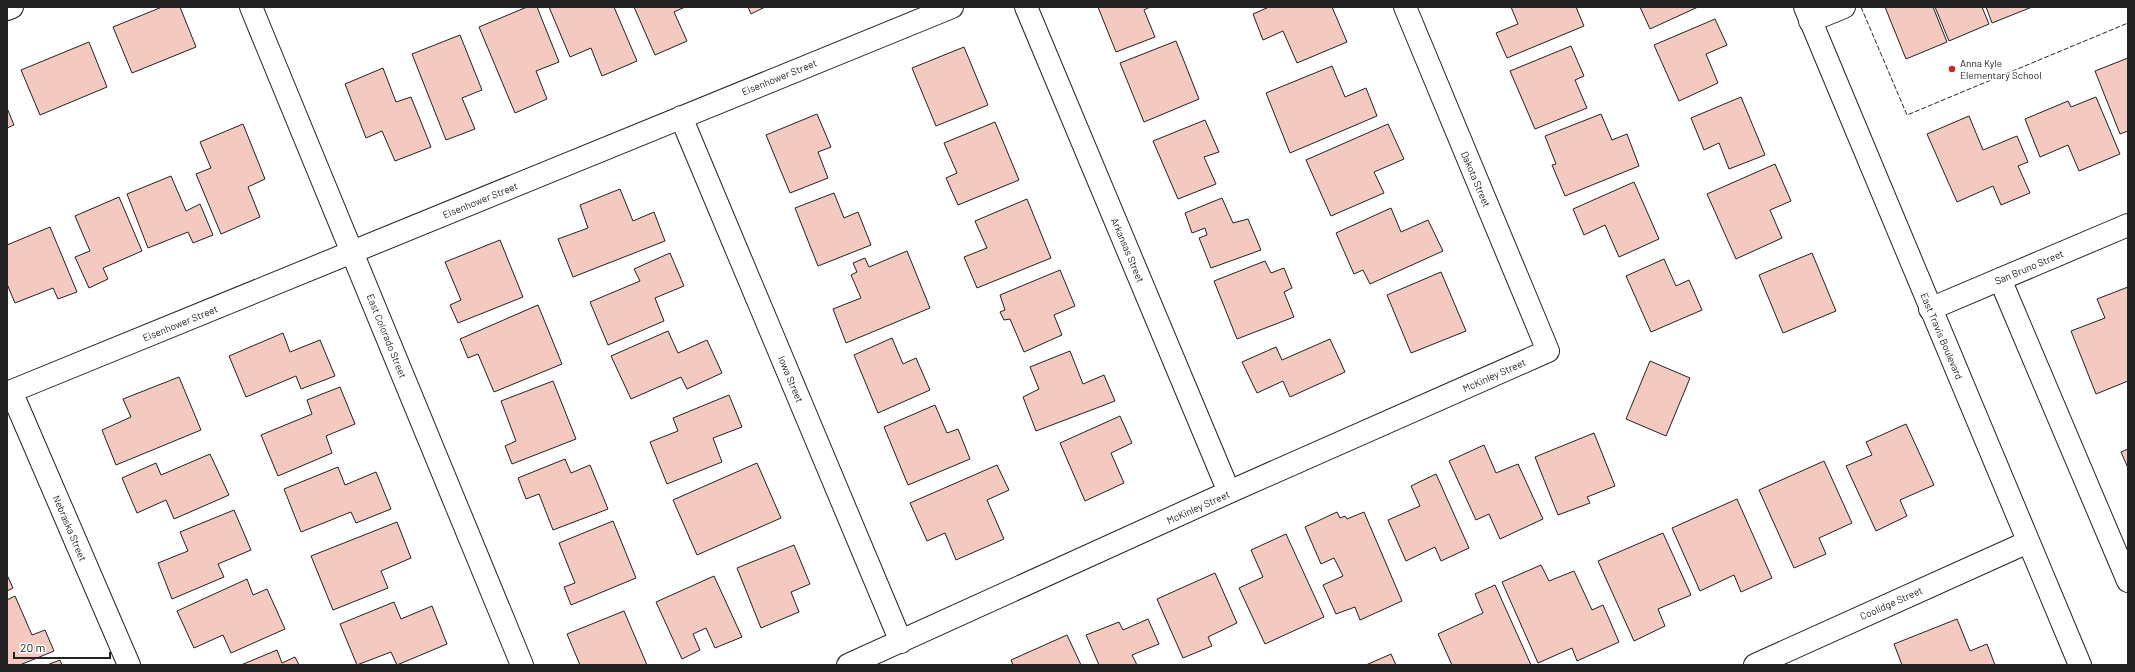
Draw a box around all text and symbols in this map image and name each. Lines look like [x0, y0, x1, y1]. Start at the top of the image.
street label: Eisenhower Street [740, 56, 819, 98]
place label: Anna Kyle Elementary School [1960, 57, 2041, 81]
marker: Anna Kyle Elementary School [1947, 64, 1957, 74]
street label: Dakota Street [1459, 149, 1493, 209]
street label: Eisenhower Street [441, 179, 520, 221]
street label: Arkansas Street [1109, 216, 1147, 285]
street label: San Bruno Street [1993, 247, 2066, 287]
street label: East Travis Boulevard [1918, 291, 1966, 381]
street label: East Colorado Street [365, 292, 410, 380]
street label: Eisenhower Street [141, 302, 220, 344]
street label: Iowa Street [776, 354, 806, 404]
street label: McKinley Street [1461, 356, 1528, 394]
street label: McKinley Street [1165, 488, 1232, 526]
street label: Nebraska Street [51, 493, 89, 563]
street label: Coolidge Street [1858, 584, 1924, 622]
scale bar [14, 634, 110, 660]
text: 20 m [20, 640, 46, 654]

